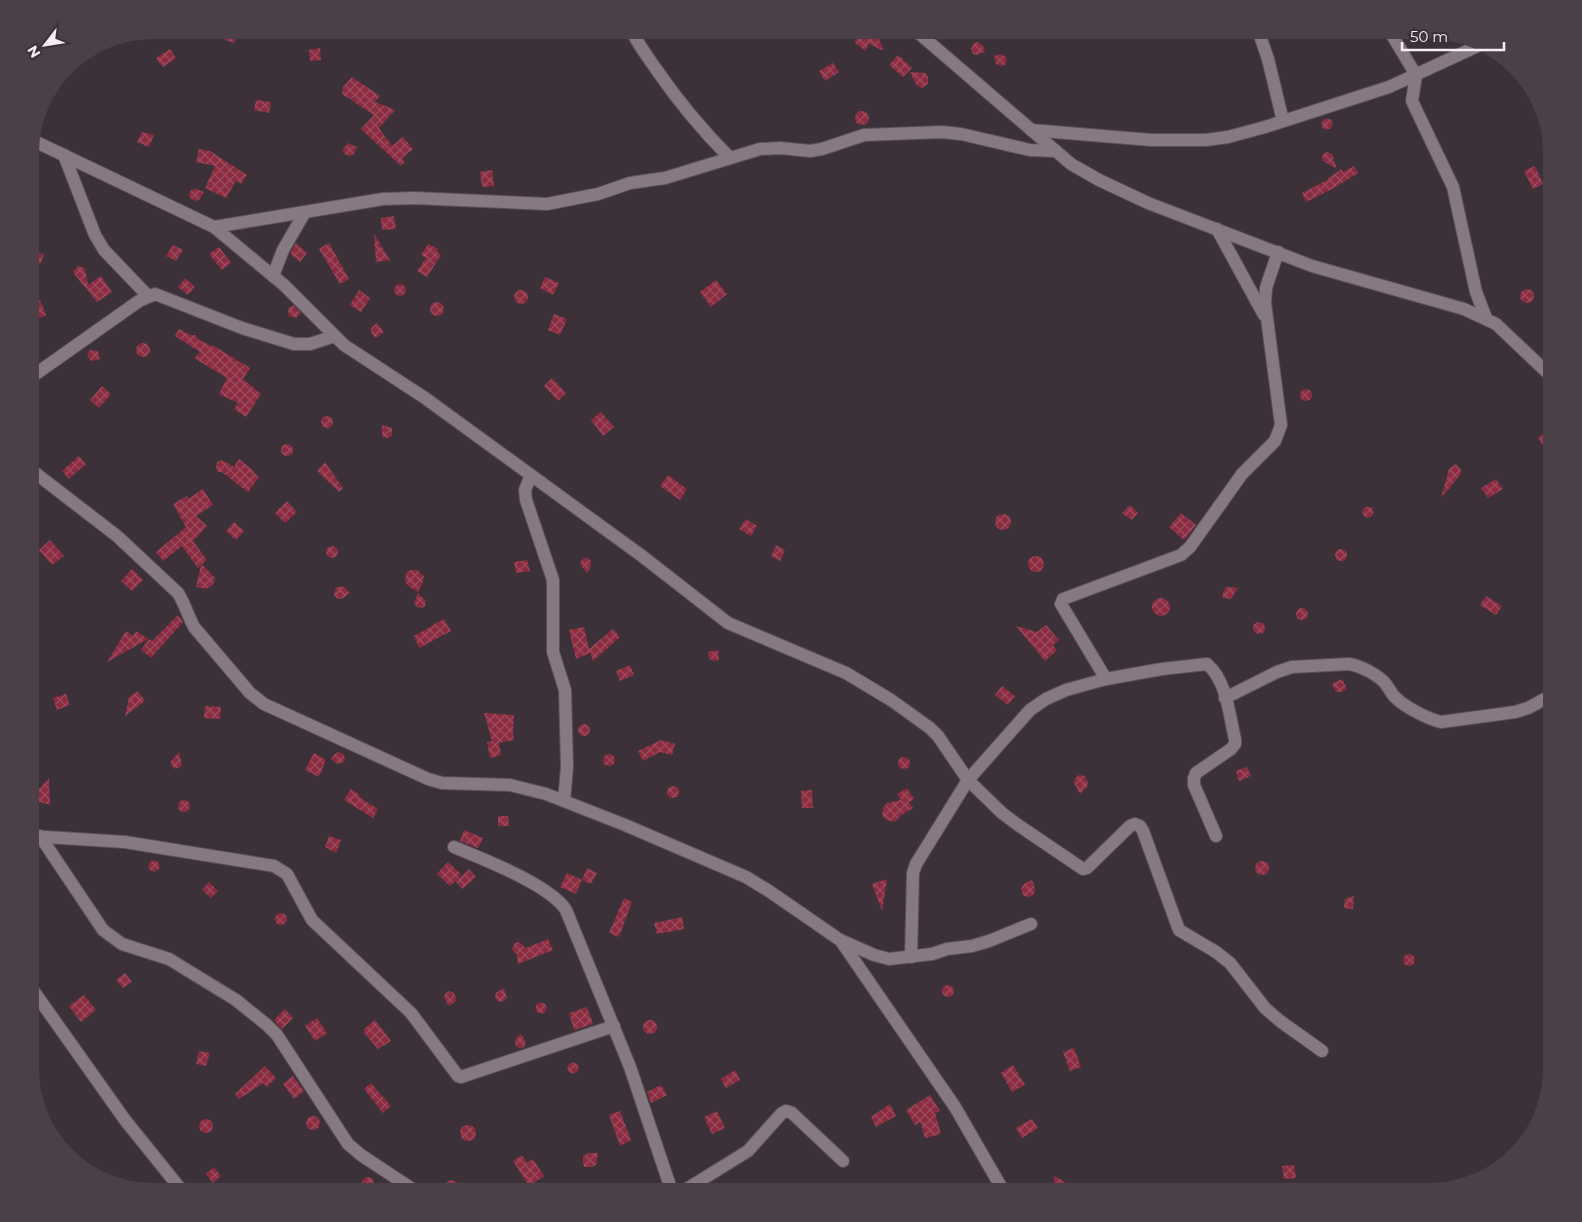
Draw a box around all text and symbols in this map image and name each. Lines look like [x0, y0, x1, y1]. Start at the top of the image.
north arrow [20, 20, 70, 70]
scale bar [1402, 20, 1504, 52]
text: 50 m [1410, 27, 1448, 46]
text: N [23, 42, 44, 61]

